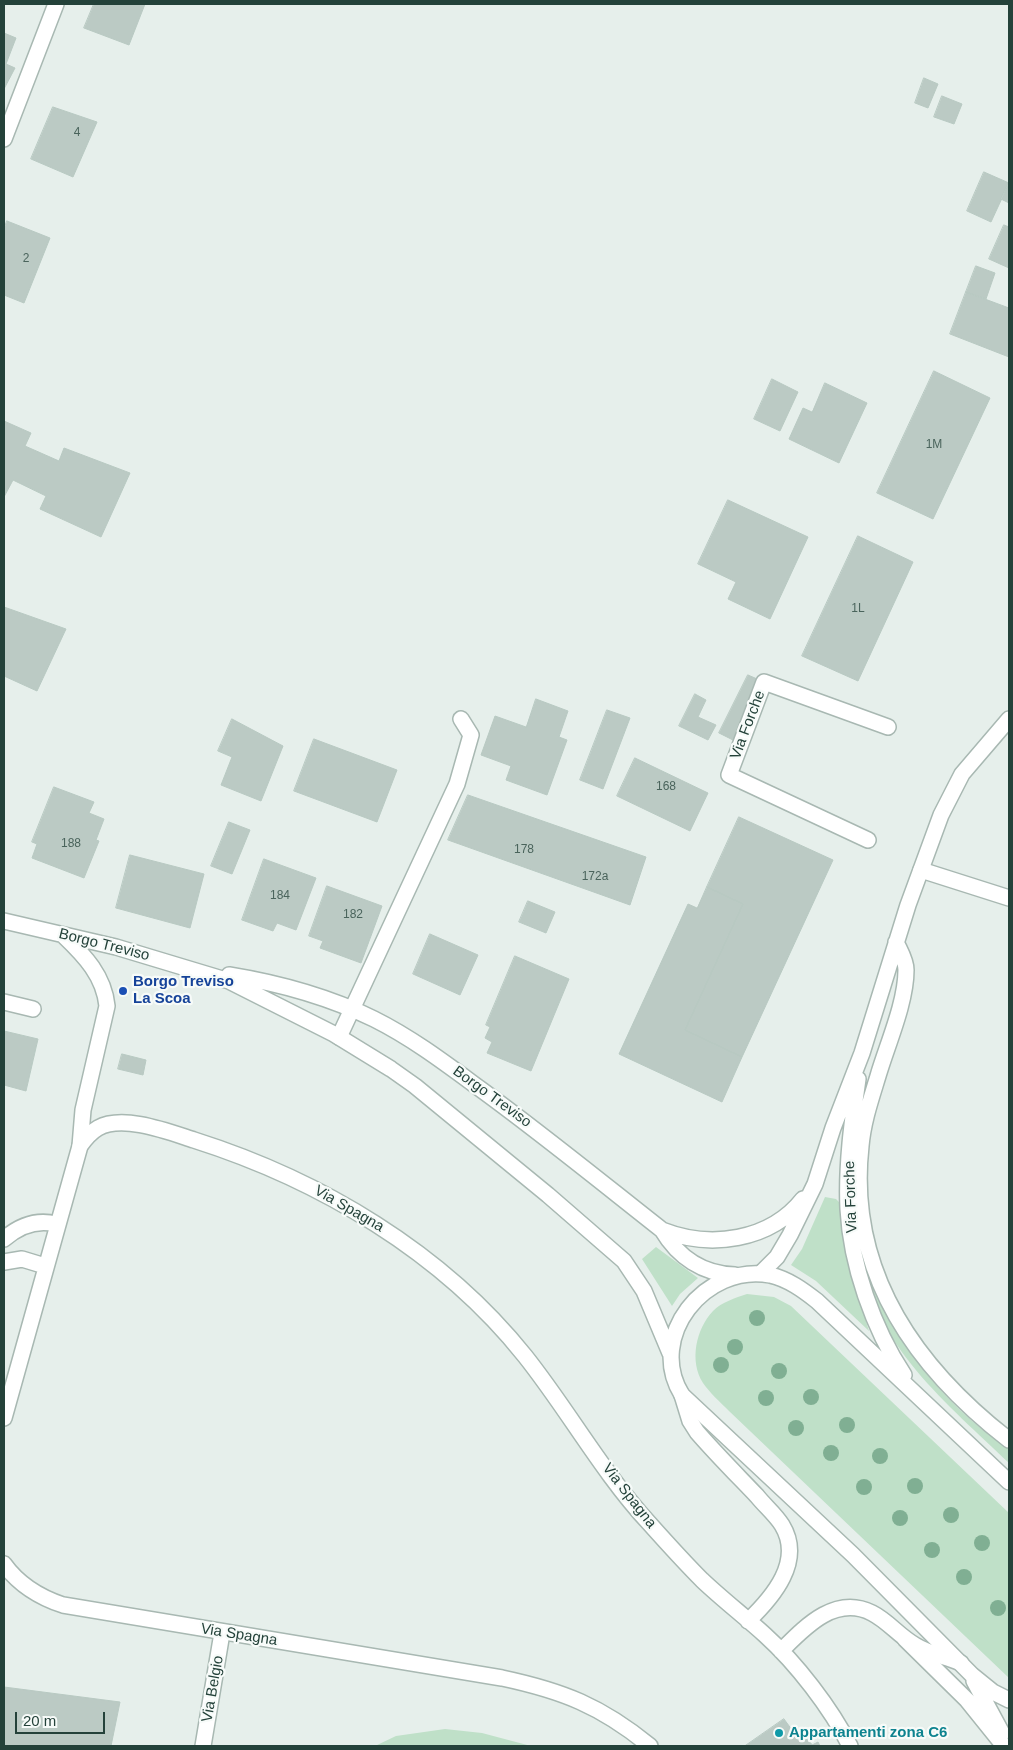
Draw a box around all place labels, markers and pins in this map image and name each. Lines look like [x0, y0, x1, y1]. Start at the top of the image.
place label: Borgo Treviso La Scoa [133, 973, 234, 1008]
marker: Borgo Treviso La Scoa [117, 985, 129, 997]
place label: Appartamenti zona C6 [789, 1724, 947, 1742]
marker: Appartamenti zona C6 [773, 1727, 785, 1739]

